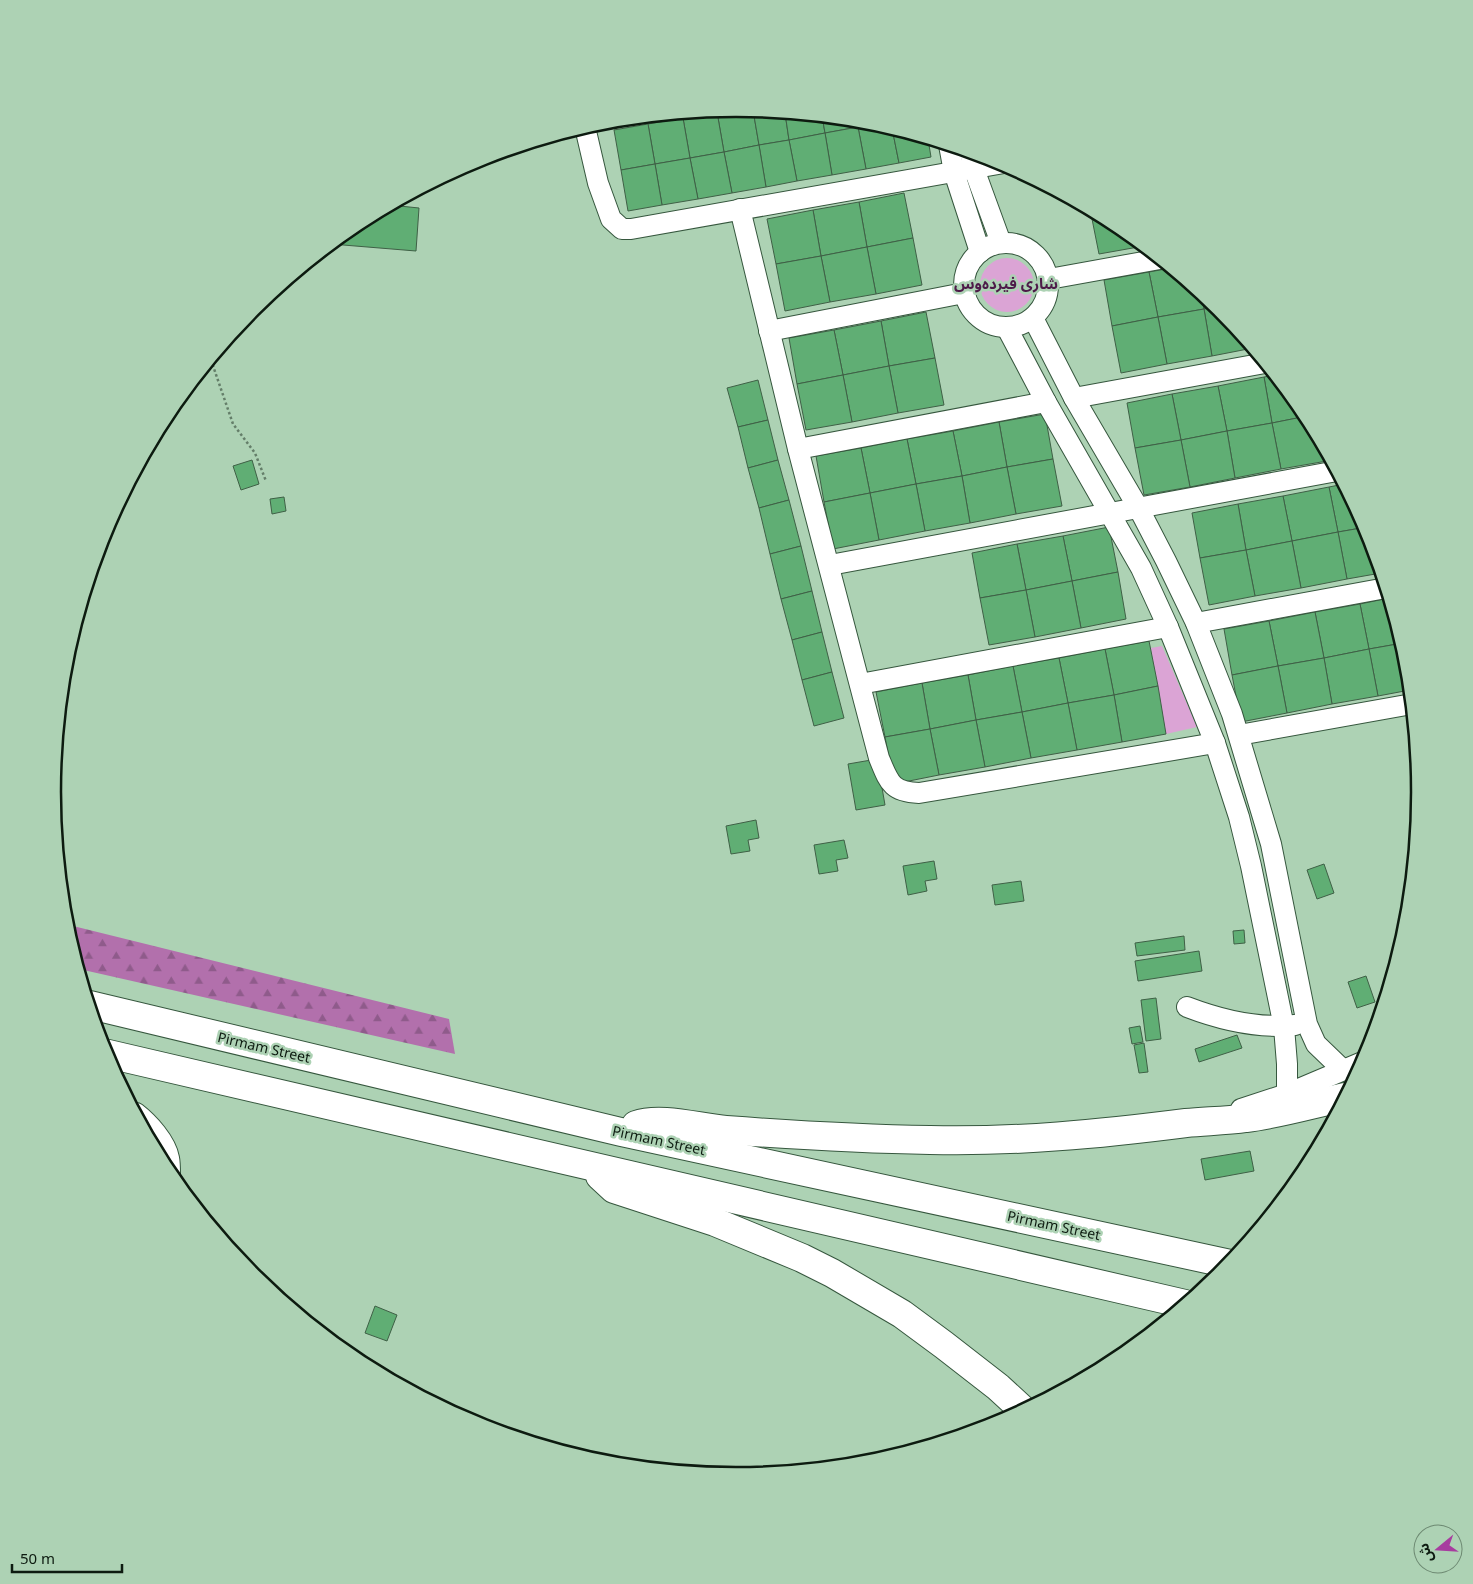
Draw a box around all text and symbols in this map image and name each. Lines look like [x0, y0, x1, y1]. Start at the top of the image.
district label: شاری فیردەوس [954, 273, 1058, 293]
street label: Pirmam Street [216, 1027, 312, 1067]
street label: Pirmam Street [611, 1121, 707, 1159]
street label: Pirmam Street [1006, 1206, 1102, 1244]
north arrow [1413, 1524, 1463, 1574]
text: ش [1413, 1541, 1437, 1565]
scale bar [12, 1542, 122, 1574]
text: 50 m [20, 1548, 55, 1568]

